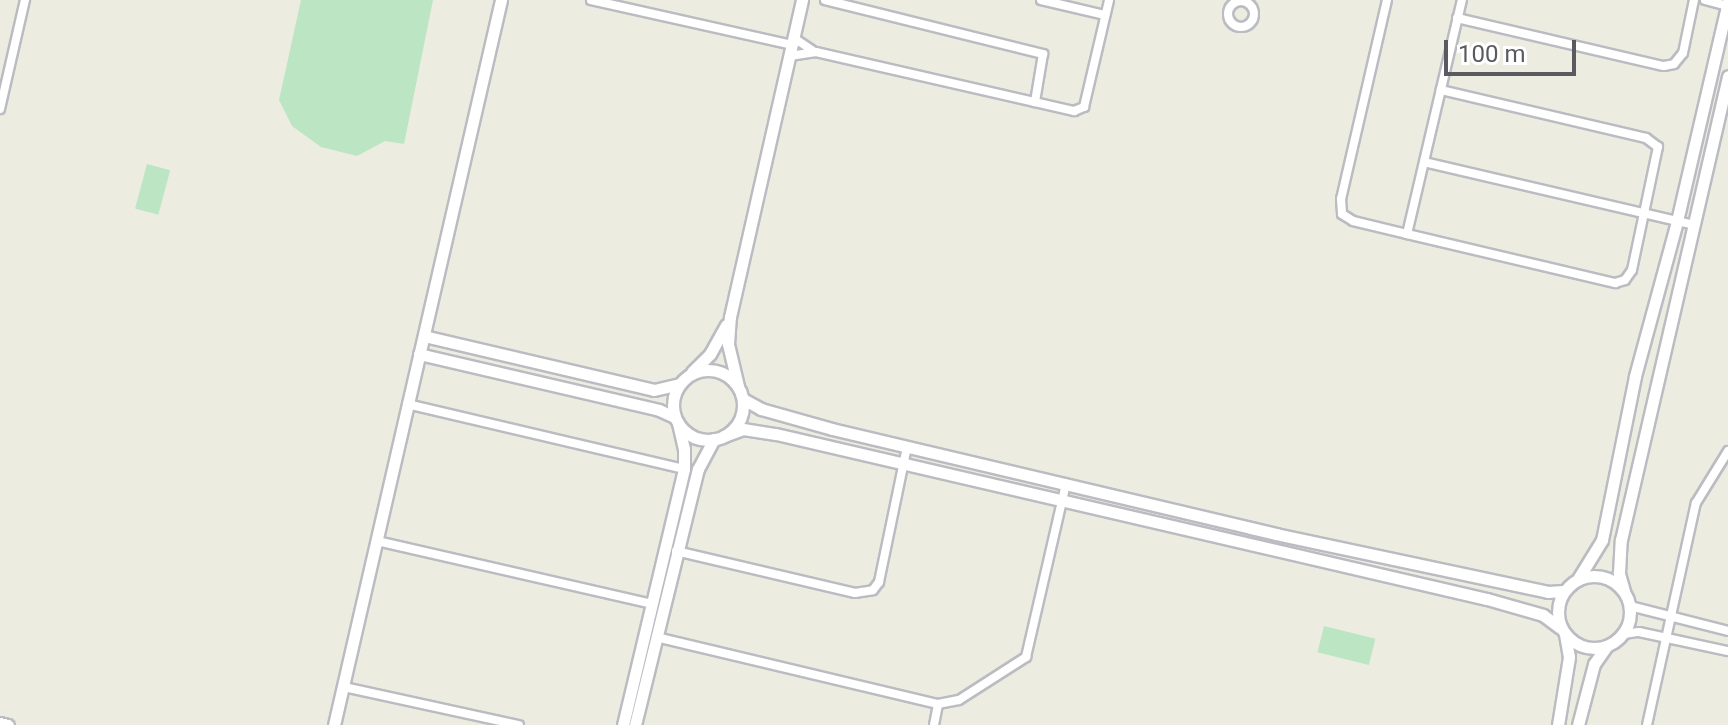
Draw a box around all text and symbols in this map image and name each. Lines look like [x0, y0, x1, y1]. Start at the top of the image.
scale bar [1448, 24, 1580, 74]
text: 100 m [1458, 40, 1525, 68]

